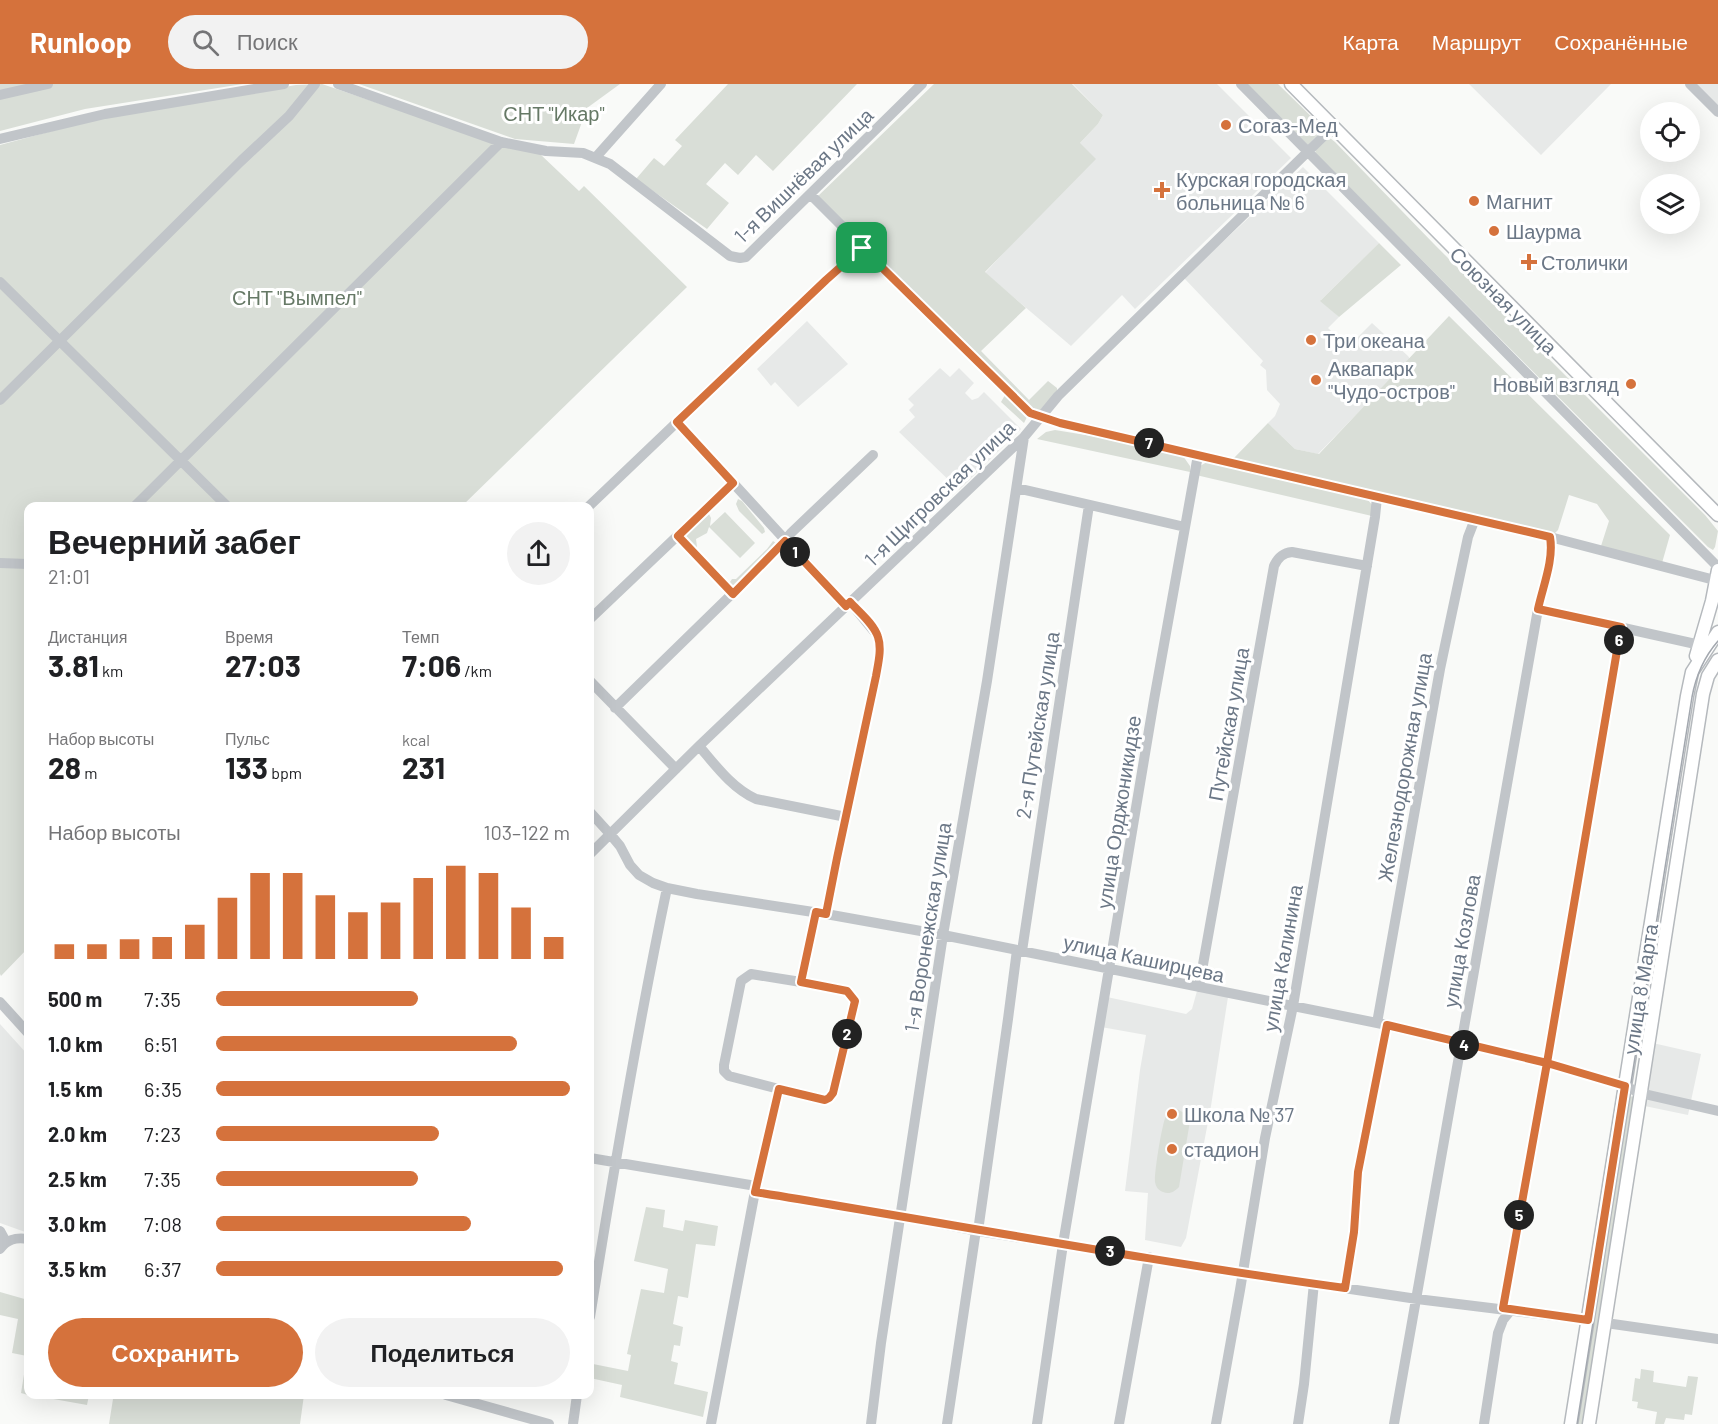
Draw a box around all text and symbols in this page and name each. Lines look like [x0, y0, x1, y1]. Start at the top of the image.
search box [168, 15, 588, 69]
text: Runloop [30, 25, 132, 59]
icon: search [189, 26, 222, 59]
text: Поиск [237, 28, 298, 54]
text: Карта [1343, 29, 1399, 54]
text: Маршрут [1432, 29, 1521, 54]
text: Сохранённые [1554, 29, 1688, 54]
park label: СНТ "Икар" [503, 101, 605, 125]
street label: 1-я Вишнёвая улица [729, 102, 878, 247]
map controls [1640, 102, 1700, 234]
button: locate [1640, 102, 1700, 162]
place label: Согаз-Мед [1238, 113, 1338, 137]
marker: Согаз-Мед [1219, 118, 1233, 132]
place label: Курская городская больница № 6 [1176, 167, 1346, 214]
button: layers [1640, 174, 1700, 234]
marker: Курская городская больница № 6 [1153, 181, 1171, 199]
place label: Магнит [1486, 189, 1553, 213]
marker: Магнит [1467, 194, 1481, 208]
place label: Шаурма [1506, 219, 1582, 243]
pin [836, 222, 887, 273]
marker: Шаурма [1487, 224, 1501, 238]
icon: arrive [845, 231, 878, 264]
street label: Союзная улица [1445, 241, 1563, 359]
place label: Столички [1541, 250, 1628, 274]
marker: Столички [1522, 255, 1536, 269]
park label: СНТ "Вымпел" [232, 285, 362, 309]
place label: Три океана [1323, 328, 1426, 352]
marker: Три океана [1304, 333, 1318, 347]
place label: Аквапарк "Чудо-остров" [1328, 356, 1455, 403]
place label: Новый взгляд [1493, 372, 1619, 396]
marker: Аквапарк "Чудо-остров" [1309, 373, 1323, 387]
marker: Новый взгляд [1624, 377, 1638, 391]
street label: 1-я Щигровская улица [859, 414, 1020, 571]
pin: 7 [1134, 428, 1164, 458]
text: 7 [1145, 433, 1153, 452]
text: Вечерний забег [48, 521, 301, 561]
button: share [507, 522, 570, 585]
pin: 1 [780, 537, 810, 567]
text: 1 [792, 542, 798, 561]
text: 21:01 [48, 564, 90, 588]
pin: 6 [1604, 625, 1634, 655]
text: Дистанция [48, 627, 127, 646]
text: Время [225, 627, 273, 646]
text: Темп [402, 627, 439, 646]
street label: 2-я Путейская улица [1010, 629, 1064, 820]
text: 6 [1615, 630, 1623, 649]
street label: Путейская улица [1203, 644, 1253, 803]
text: 3.81 [48, 647, 99, 683]
text: 27:03 [225, 647, 301, 683]
text: 7:06 [402, 647, 461, 683]
street label: Железнодорожная улица [1372, 650, 1436, 883]
text: km [99, 661, 123, 680]
text: /km [461, 661, 492, 680]
street label: улица Орджоникидзе [1091, 714, 1145, 910]
text: Набор высоты [48, 729, 154, 748]
text: Пульс [225, 729, 270, 748]
text: kcal [402, 730, 430, 749]
text: 28 [48, 749, 81, 785]
text: 133 [225, 749, 268, 785]
text: 231 [402, 749, 445, 785]
text: m [81, 763, 97, 782]
text: bpm [268, 763, 302, 782]
text: Набор высоты [48, 820, 181, 844]
text: 103–122 m [483, 820, 570, 844]
street label: 1-я Воронежская улица [899, 820, 956, 1034]
street label: улица Козлова [1437, 872, 1485, 1010]
street label: улица Калинина [1257, 882, 1307, 1033]
street label: улица 8 Марта [1618, 921, 1662, 1056]
street label: улица Каширцева [1061, 929, 1228, 987]
text: 500 m [48, 987, 102, 1011]
text: 7:35 [144, 987, 181, 1011]
pin: 2 [832, 1019, 862, 1049]
text: 2 [843, 1024, 851, 1043]
pin: 4 [1449, 1030, 1479, 1060]
text: 1.0 km [48, 1032, 103, 1056]
text: 6:51 [144, 1032, 178, 1056]
text: 4 [1459, 1035, 1469, 1054]
text: 1.5 km [48, 1077, 103, 1101]
text: 6:35 [144, 1077, 182, 1101]
place label: Школа № 37 [1184, 1102, 1295, 1126]
marker: Школа № 37 [1165, 1107, 1179, 1121]
text: 2.0 km [48, 1122, 107, 1146]
text: 7:23 [144, 1122, 181, 1146]
place label: стадион [1184, 1137, 1259, 1161]
marker: стадион [1165, 1142, 1179, 1156]
text: 2.5 km [48, 1167, 107, 1191]
text: 7:35 [144, 1167, 181, 1191]
pin: 5 [1504, 1200, 1534, 1230]
text: 5 [1515, 1205, 1523, 1224]
text: 3.0 km [48, 1212, 106, 1236]
text: 7:08 [144, 1212, 182, 1236]
pin: 3 [1095, 1236, 1125, 1266]
text: 3 [1106, 1241, 1114, 1260]
text: 3.5 km [48, 1257, 106, 1281]
text: 6:37 [144, 1257, 181, 1281]
button: Сохранить [48, 1318, 303, 1387]
button: Поделиться [315, 1318, 570, 1387]

